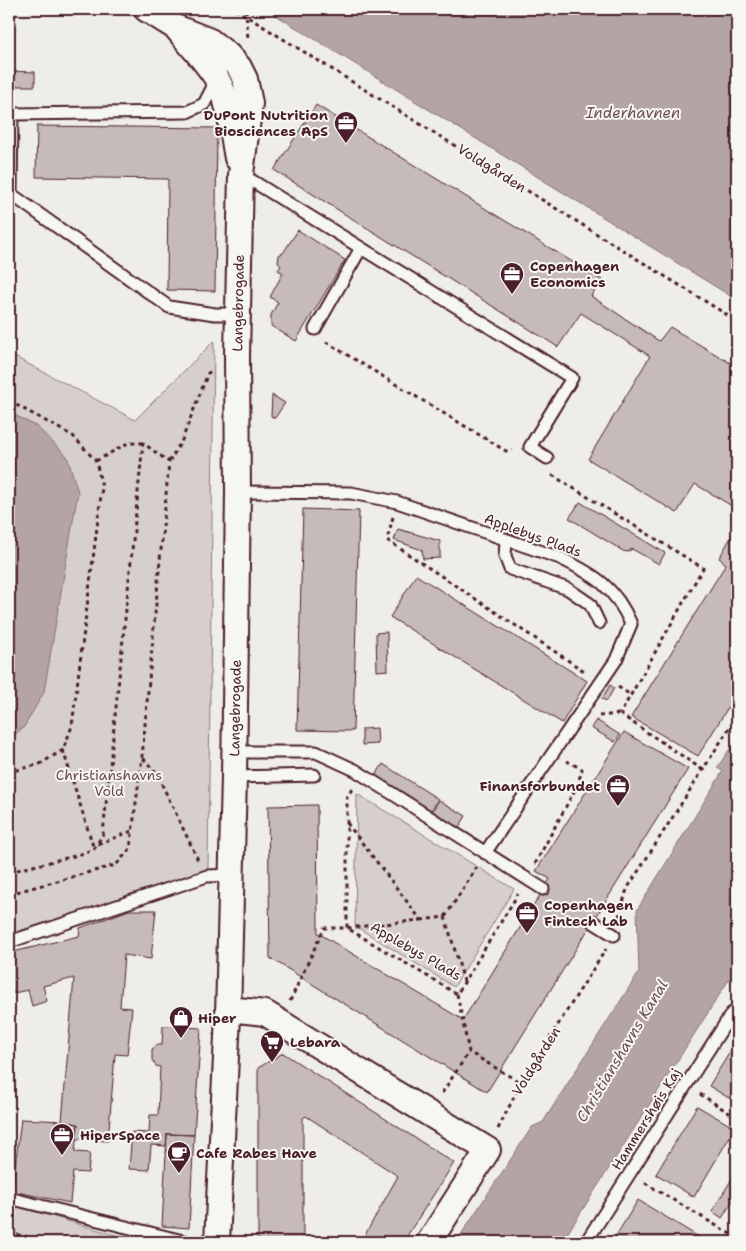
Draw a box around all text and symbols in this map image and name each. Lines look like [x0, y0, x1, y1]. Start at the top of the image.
water label: Inderhavnen [585, 103, 680, 123]
place label: DuPont Nutrition Biosciences ApS [204, 106, 328, 140]
office icon: DuPont Nutrition Biosciences ApS [333, 110, 359, 144]
street label: Voldgården [454, 140, 530, 196]
street label: Langebrogade [228, 254, 248, 352]
place label: Copenhagen Economics [530, 257, 619, 291]
office icon: Copenhagen Economics [499, 261, 525, 295]
street label: Applebys Plads [482, 509, 584, 561]
street label: Langebrogade [225, 659, 245, 757]
park label: Christianshavns Vold [56, 766, 162, 800]
office icon: Finansforbundet [605, 773, 631, 807]
place label: Finansforbundet [479, 777, 600, 795]
place label: Copenhagen Fintech Lab [544, 896, 633, 930]
office icon: Copenhagen Fintech Lab [514, 900, 540, 934]
street label: Applebys Plads [367, 918, 465, 984]
water label: Christianshavns Kanal [572, 976, 673, 1126]
shop icon: Hiper [168, 1005, 194, 1039]
place label: Hiper [198, 1009, 237, 1027]
street label: Voldgården [508, 1023, 564, 1099]
supermarket icon: Lebara [259, 1029, 285, 1063]
place label: Lebara [290, 1033, 341, 1051]
street label: Hammershøis Kaj [607, 1065, 685, 1173]
office icon: HiperSpace [49, 1122, 75, 1156]
place label: HiperSpace [80, 1126, 160, 1144]
cafe icon: Cafe Rabes Have [166, 1140, 192, 1174]
place label: Cafe Rabes Have [196, 1144, 317, 1162]

